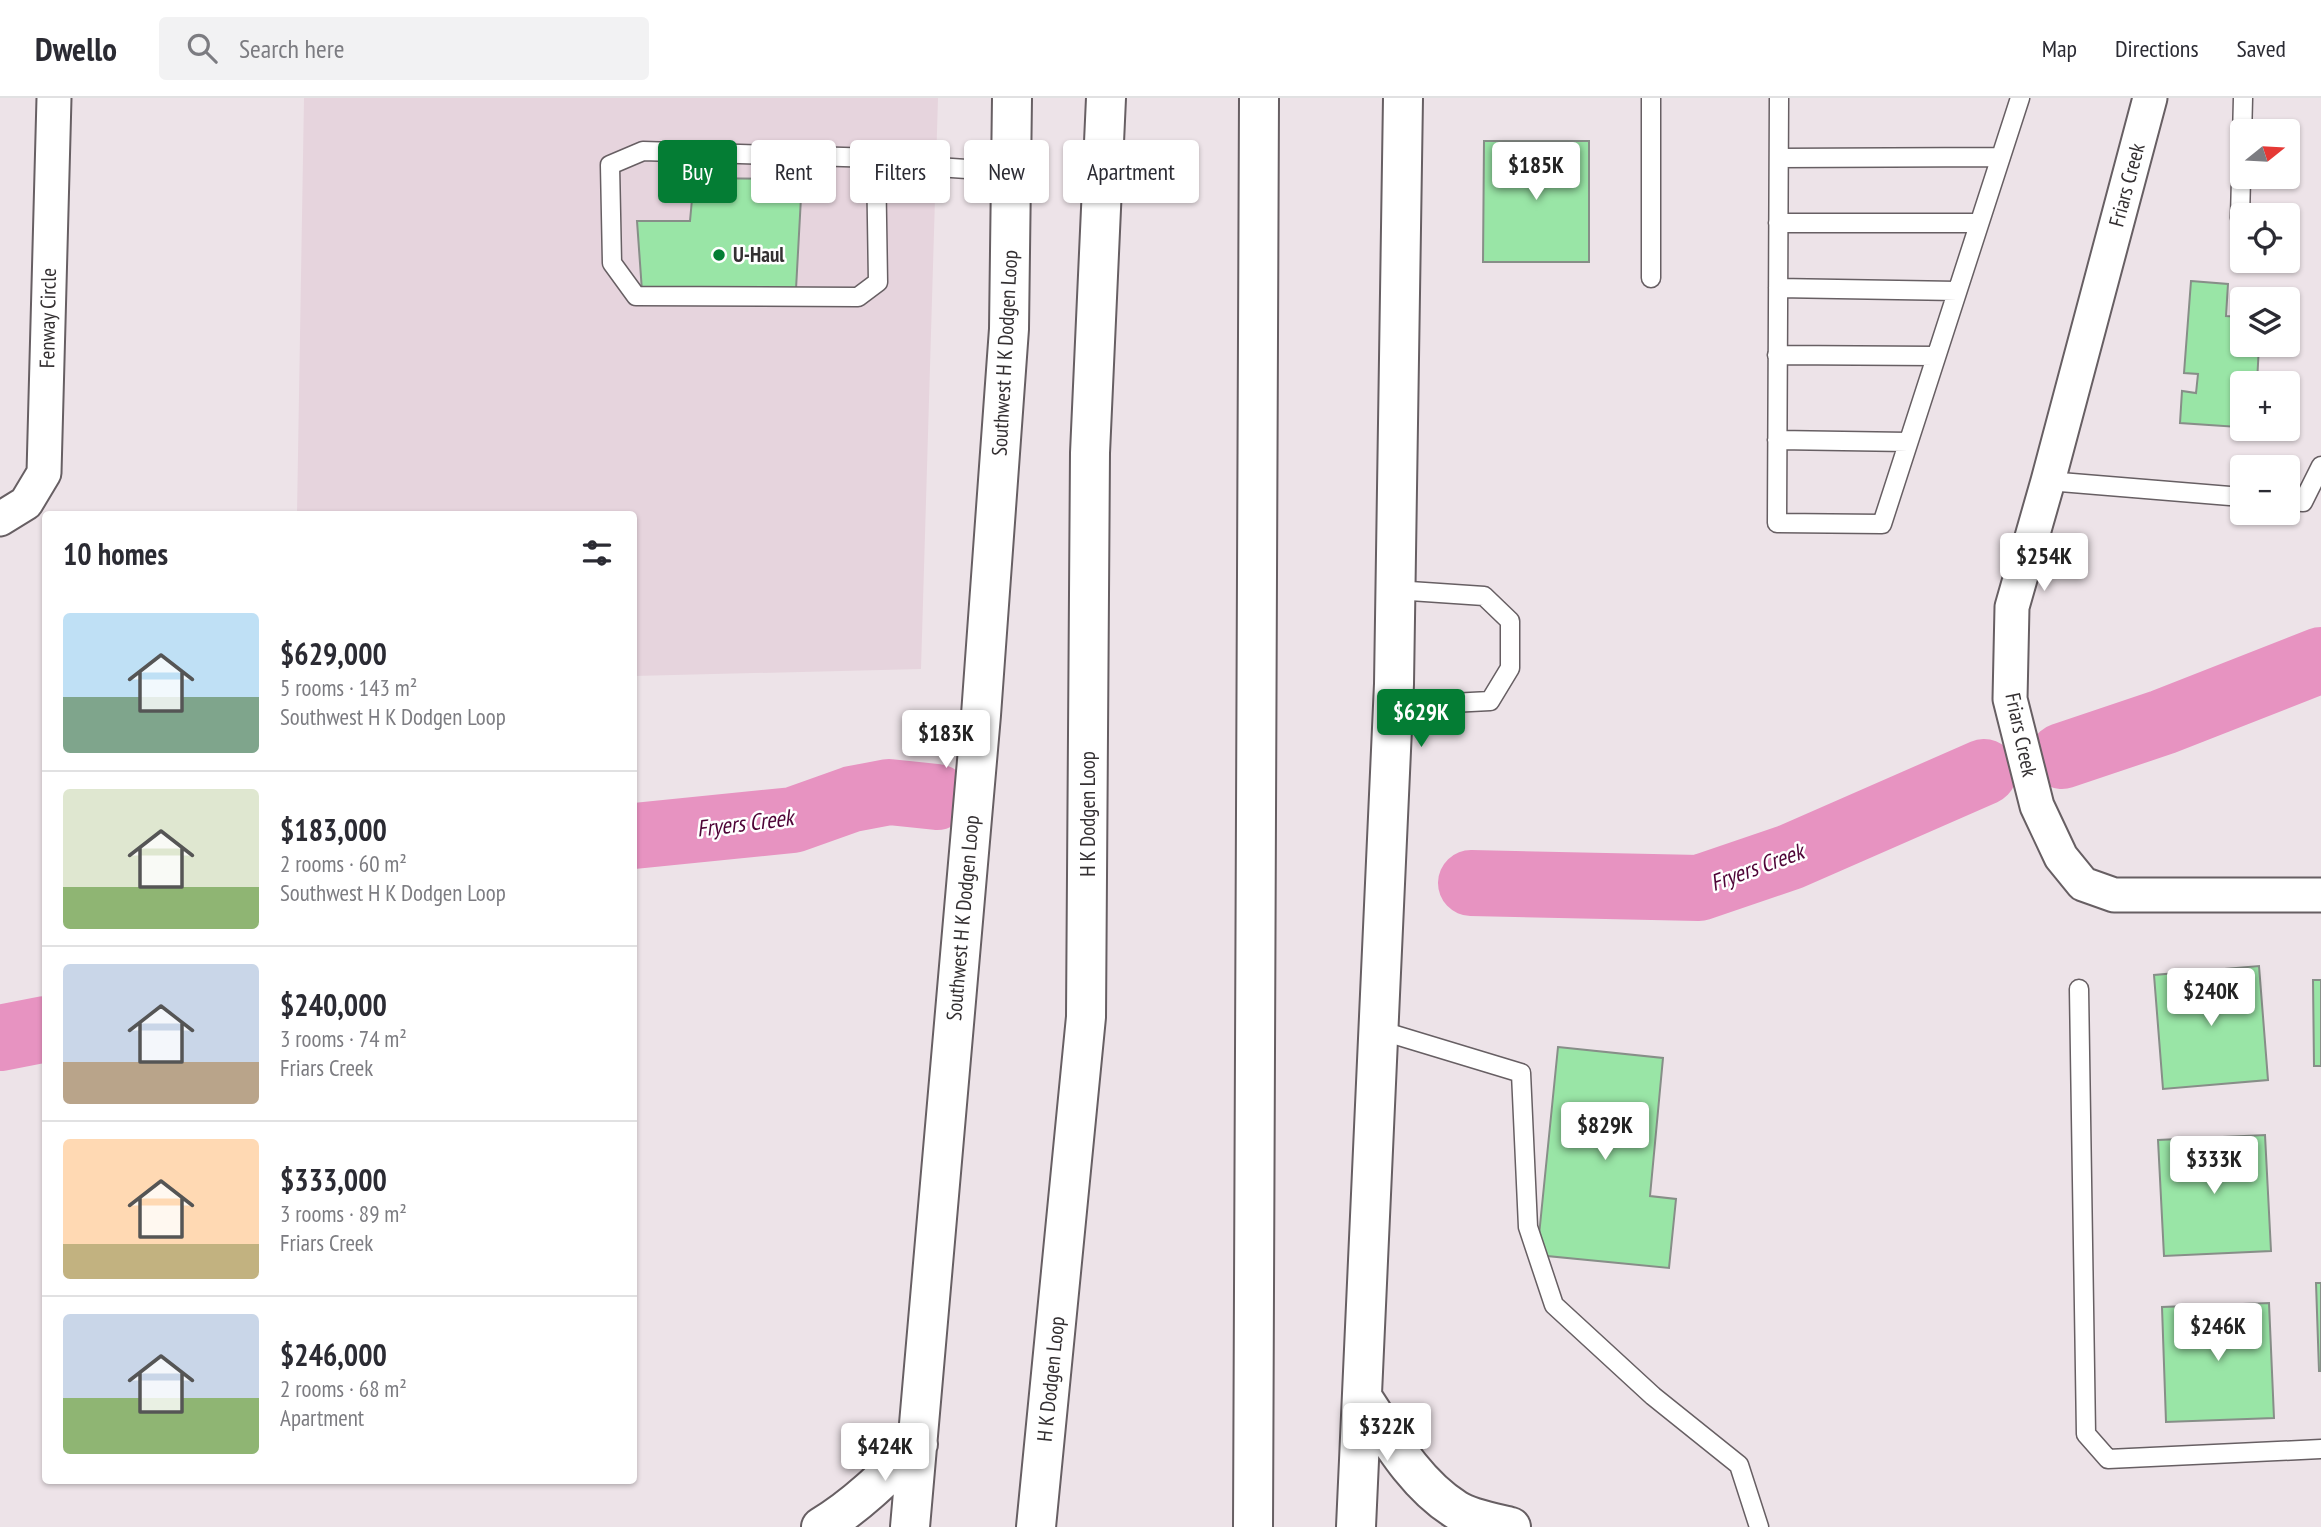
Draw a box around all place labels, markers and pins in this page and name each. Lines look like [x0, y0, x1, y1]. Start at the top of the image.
pin: $185K [1487, 142, 1585, 202]
place label: U-Haul [733, 241, 785, 268]
marker: U-Haul [711, 247, 727, 263]
pin: $254K [1995, 533, 2093, 593]
pin: $629K [1372, 690, 1470, 749]
pin: $183K [897, 710, 995, 770]
pin: $240K [2162, 968, 2260, 1028]
pin: $829K [1556, 1102, 1654, 1162]
pin: $333K [2165, 1136, 2263, 1196]
pin: $246K [2169, 1304, 2267, 1363]
pin: $322K [1338, 1404, 1436, 1463]
pin: $424K [836, 1424, 934, 1483]

